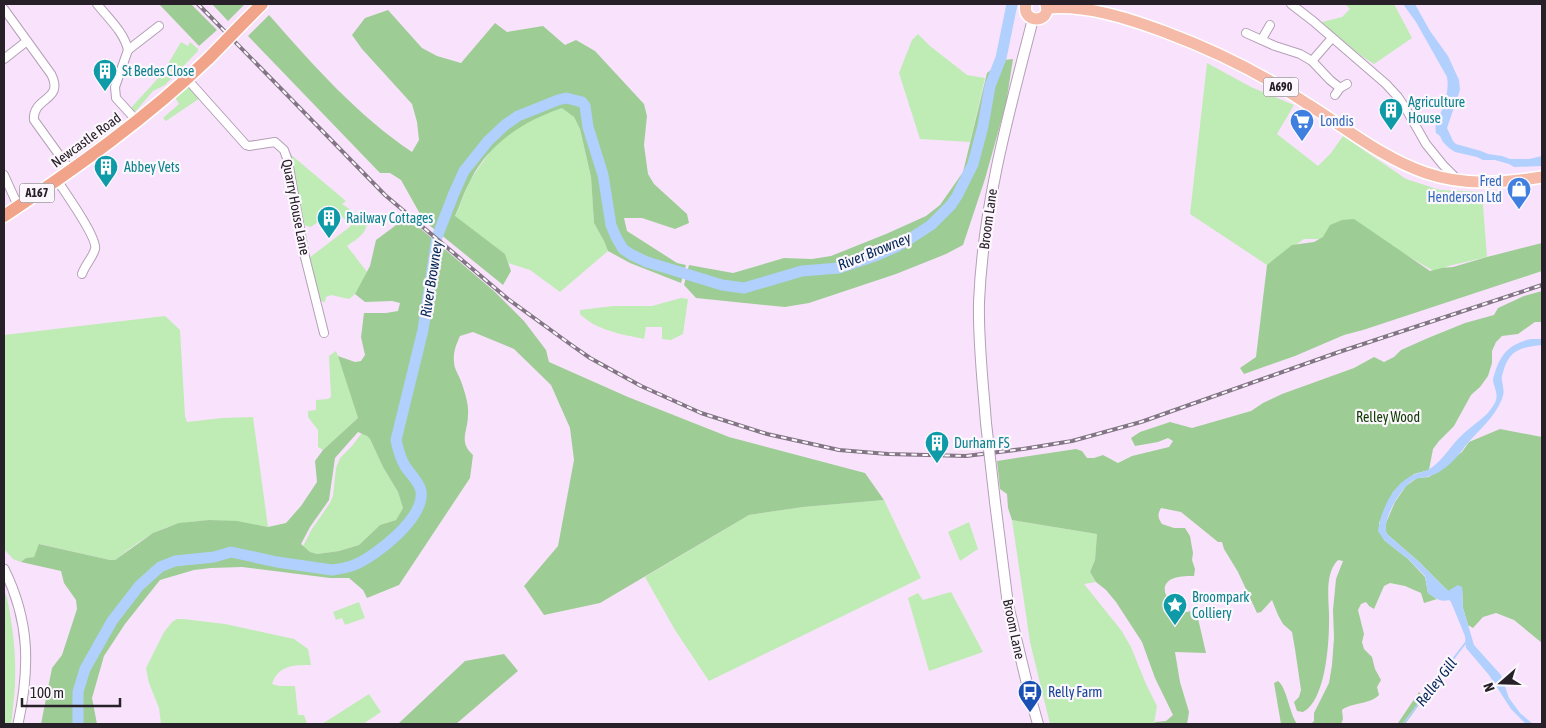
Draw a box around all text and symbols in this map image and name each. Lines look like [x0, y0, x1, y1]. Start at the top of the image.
building icon: St Bedes Close [92, 58, 118, 92]
place label: St Bedes Close [122, 63, 194, 79]
road number: A690 [1264, 77, 1298, 96]
place label: Agriculture House [1408, 94, 1465, 126]
building icon: Agriculture House [1378, 97, 1404, 131]
supermarket icon: Londis [1289, 108, 1315, 142]
street label: Newcastle Road [48, 109, 124, 171]
place label: Londis [1320, 113, 1354, 129]
building icon: Abbey Vets [93, 154, 119, 188]
street label: Quarry House Lane [279, 158, 313, 256]
place label: Abbey Vets [124, 159, 180, 175]
place label: Fred Henderson Ltd [1427, 173, 1502, 205]
shop icon: Fred Henderson Ltd [1506, 176, 1532, 210]
road number: A167 [20, 184, 54, 202]
street label: Broom Lane [976, 188, 1000, 250]
building icon: Railway Cottages [316, 205, 342, 239]
place label: Railway Cottages [346, 210, 433, 226]
water label: River Browney [835, 228, 914, 273]
water label: River Browney [417, 239, 446, 319]
park label: Relley Wood [1356, 409, 1420, 425]
building icon: Durham FS [924, 430, 950, 464]
place label: Durham FS [954, 435, 1010, 451]
place label: Broompark Colliery [1192, 589, 1249, 621]
place icon: Broompark Colliery [1162, 592, 1188, 626]
street label: Broom Lane [1000, 598, 1028, 660]
water label: Relley Gill [1412, 655, 1460, 709]
north arrow [1476, 658, 1526, 708]
scale bar [22, 676, 120, 708]
bus stop icon: Relly Farm [1017, 679, 1043, 713]
text: N [1480, 681, 1498, 694]
text: 100 m [30, 684, 64, 701]
place label: Relly Farm [1048, 684, 1102, 700]

